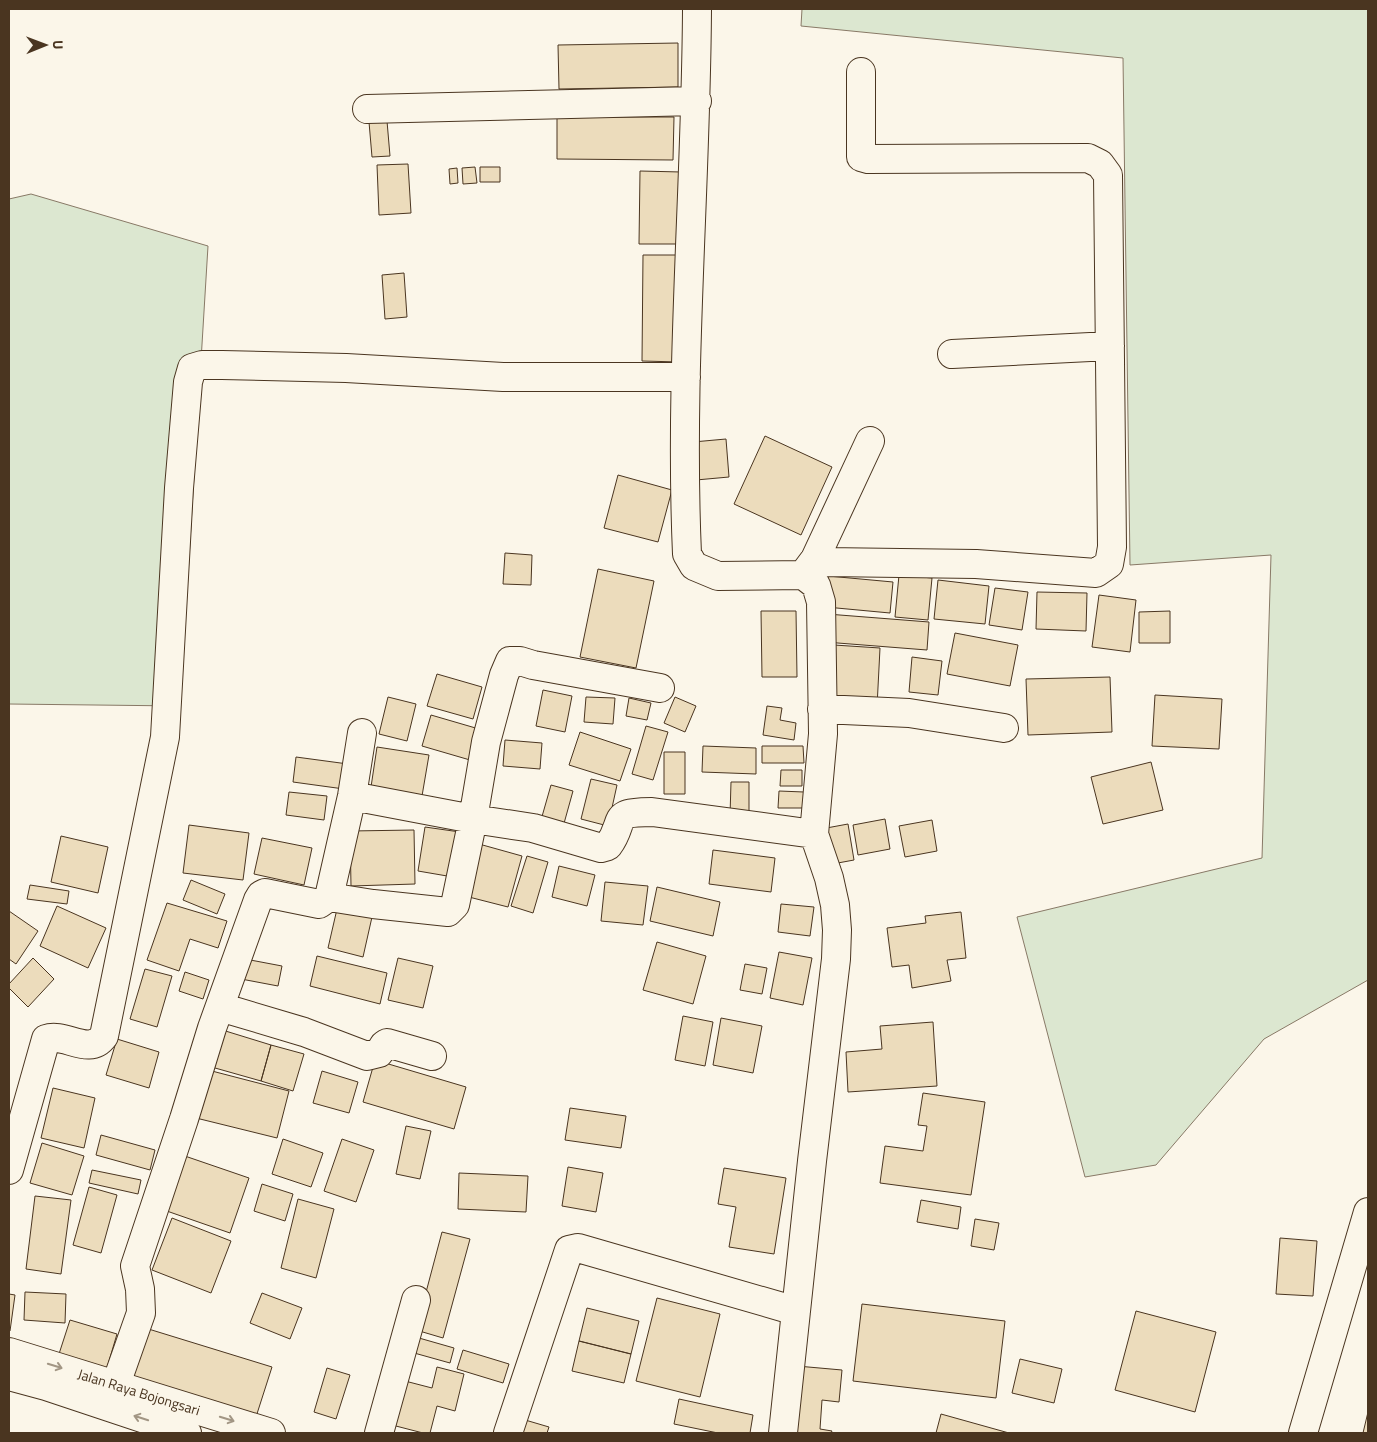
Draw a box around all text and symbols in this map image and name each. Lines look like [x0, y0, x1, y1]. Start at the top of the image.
north arrow [20, 20, 70, 70]
text: U [48, 40, 69, 50]
one-way arrow [47, 1361, 63, 1371]
street label: Jalan Raya Bojongsari [75, 1363, 203, 1420]
one-way arrow [133, 1413, 149, 1423]
one-way arrow [219, 1414, 235, 1424]

